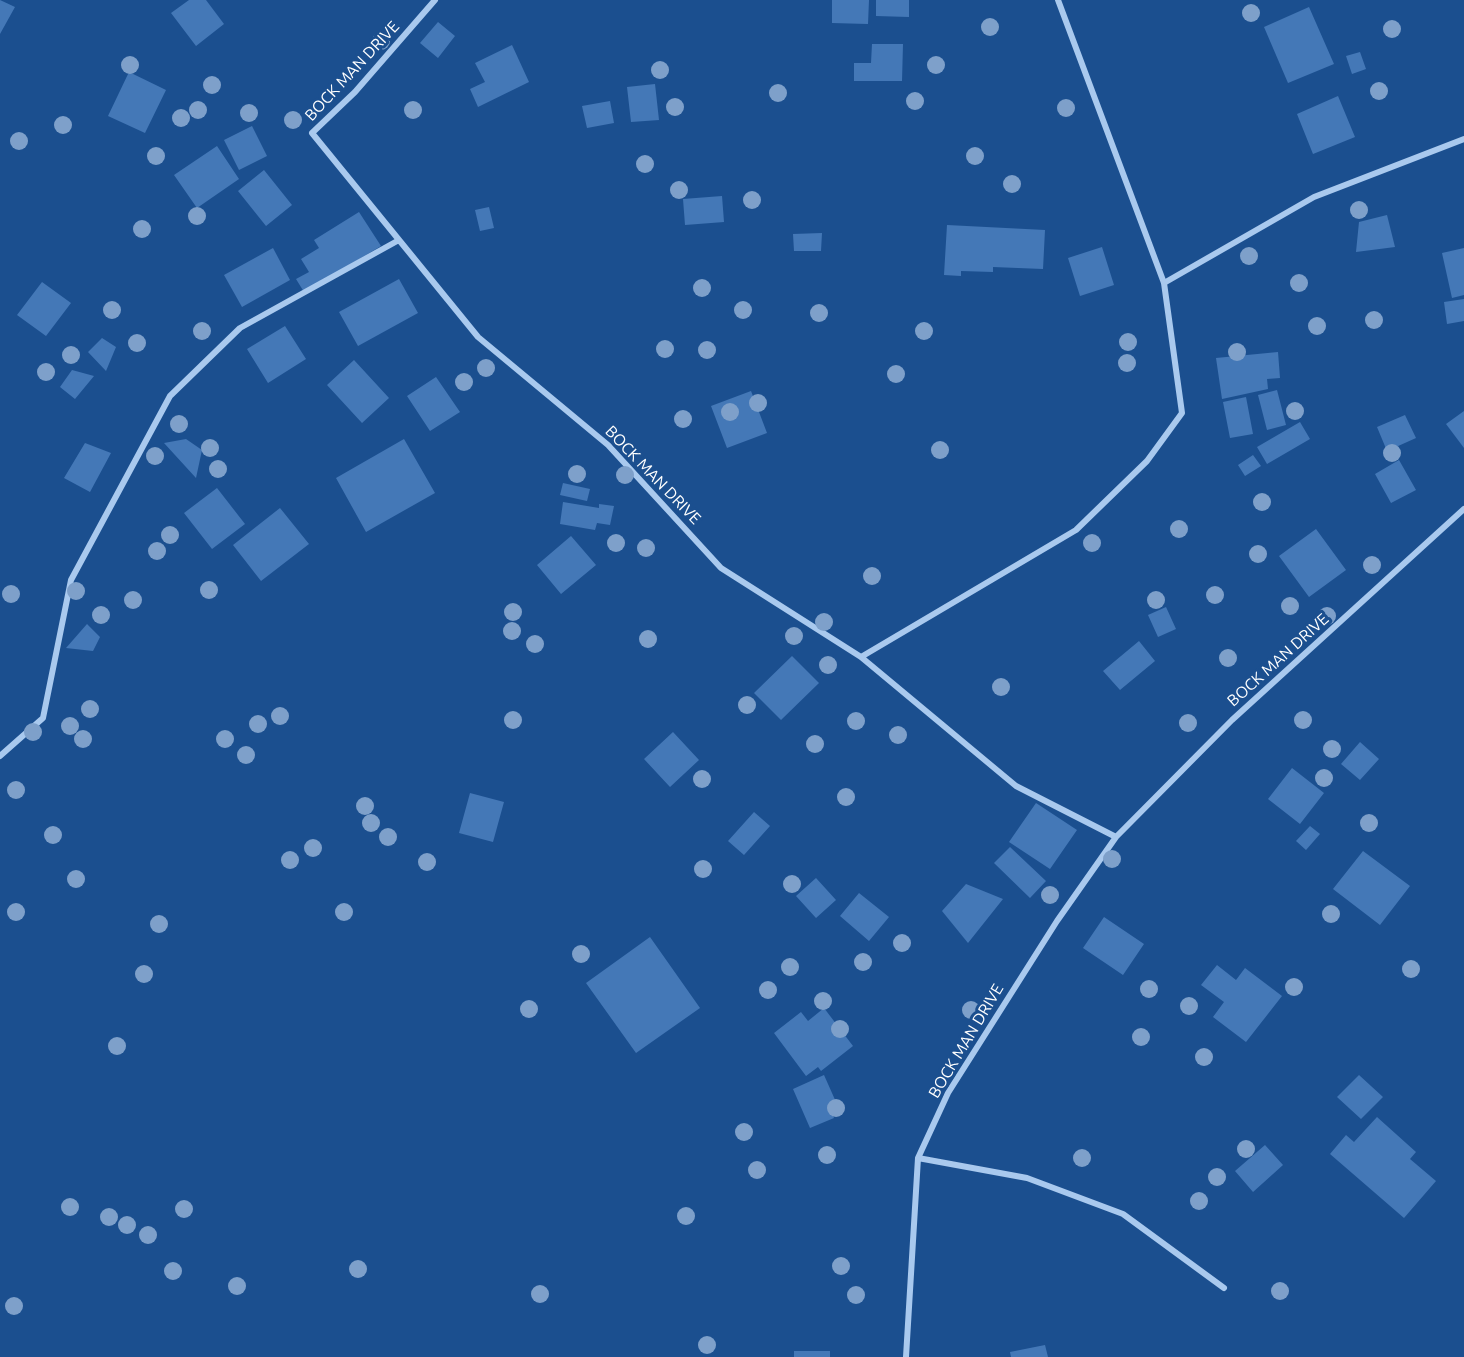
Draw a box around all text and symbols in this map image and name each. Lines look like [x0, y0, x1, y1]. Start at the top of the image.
street label: BOCK MAN DRIVE [301, 17, 403, 125]
street label: BOCK MAN DRIVE [601, 422, 705, 528]
street label: BOCK MAN DRIVE [1223, 609, 1333, 711]
street label: BOCK MAN DRIVE [924, 980, 1008, 1102]

